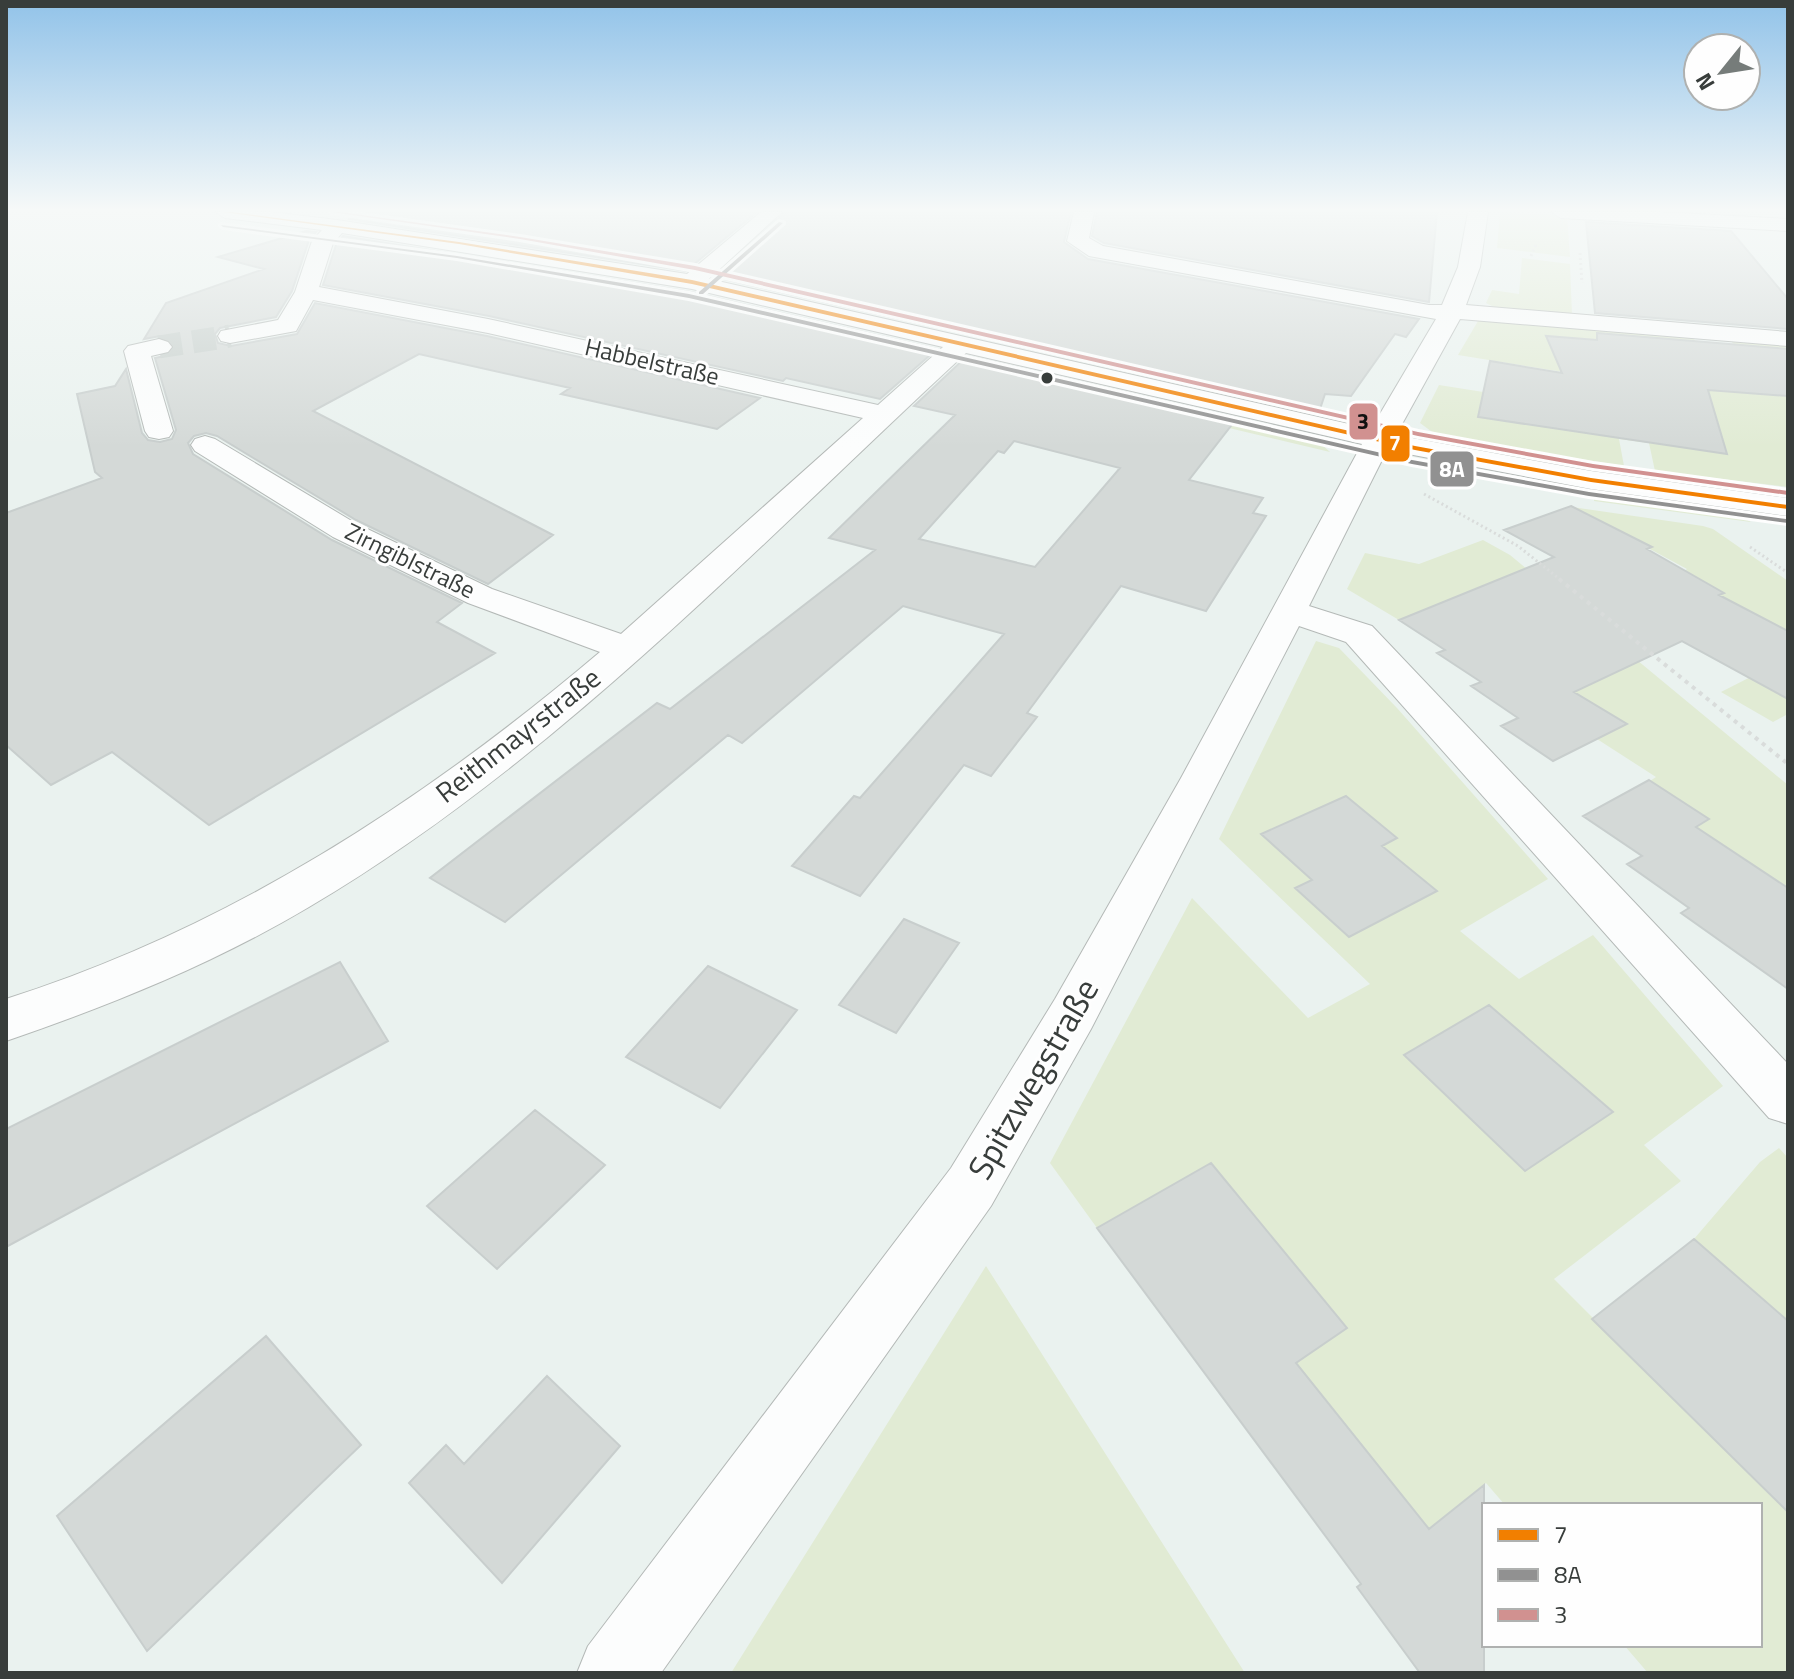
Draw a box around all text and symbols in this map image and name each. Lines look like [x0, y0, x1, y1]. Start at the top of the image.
north arrow [1682, 32, 1762, 112]
text: N [1686, 67, 1723, 97]
street label: Habbelstraße [581, 328, 723, 394]
unlabelled marker [1039, 370, 1055, 386]
line badge: 3 [1348, 402, 1379, 441]
text: 3 [1357, 404, 1369, 438]
line badge: 7 [1380, 424, 1411, 463]
text: 7 [1389, 426, 1401, 460]
line badge: 8A [1429, 450, 1475, 488]
text: 8A [1439, 452, 1465, 486]
street label: Zirngiblstraße [339, 513, 482, 607]
street label: Reithmayrstraße [426, 656, 610, 813]
street label: Spitzwegstraße [953, 968, 1111, 1189]
legend [1482, 1503, 1762, 1647]
text: 7 [1554, 1516, 1567, 1552]
text: 8A [1554, 1556, 1582, 1592]
text: 3 [1554, 1596, 1567, 1632]

